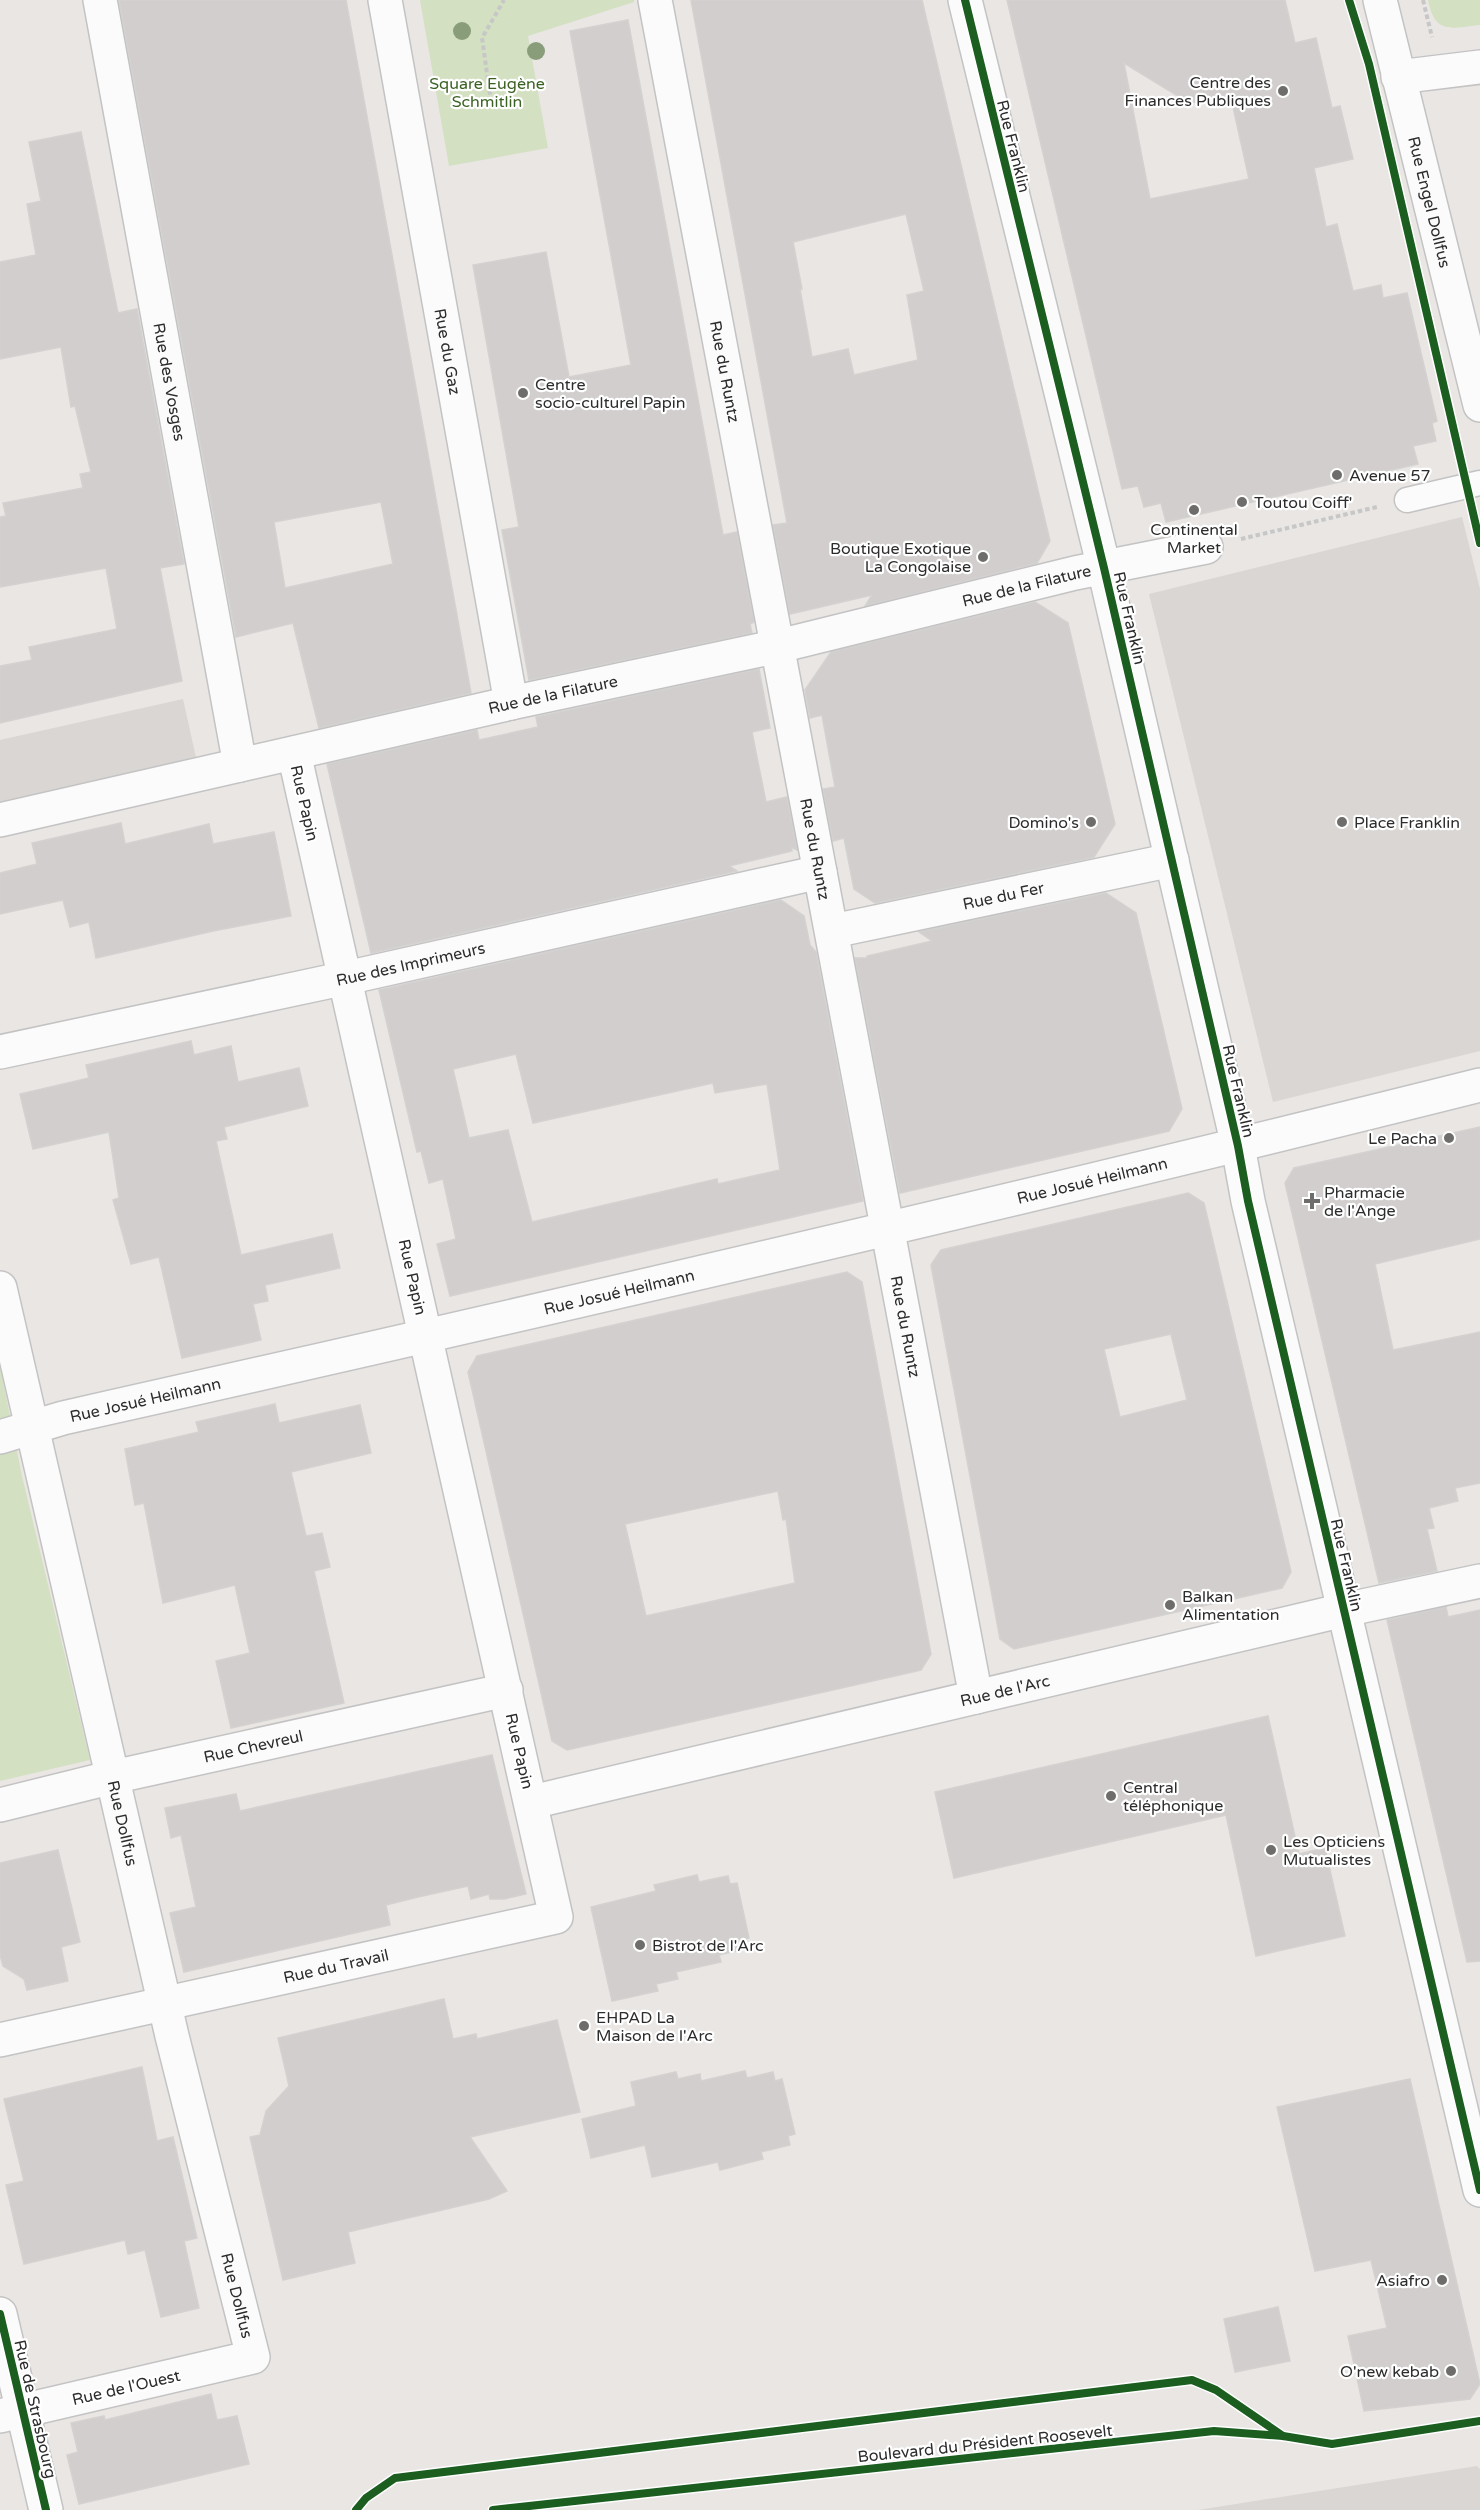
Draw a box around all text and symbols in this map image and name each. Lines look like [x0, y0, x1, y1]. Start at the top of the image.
place label: Centre des Finances Publiques [1125, 73, 1271, 111]
park label: Square Eugène Schmitlin [429, 74, 545, 112]
marker: Centre des Finances Publiques [1276, 84, 1290, 98]
street label: Rue Franklin [992, 98, 1034, 195]
street label: Rue Engel Dollfus [1403, 134, 1455, 270]
street label: Rue du Gaz [429, 307, 465, 396]
street label: Rue du Runtz [705, 319, 744, 424]
street label: Rue des Vosges [148, 321, 189, 443]
place label: Centre socio-culturel Papin [535, 375, 686, 413]
marker: Centre socio-culturel Papin [516, 386, 530, 400]
place label: Avenue 57 [1349, 466, 1431, 486]
marker: Avenue 57 [1330, 468, 1344, 482]
place label: Toutou Coiff' [1254, 493, 1352, 513]
marker: Toutou Coiff' [1235, 495, 1249, 509]
marker: Continental Market [1187, 503, 1201, 517]
place label: Continental Market [1150, 520, 1238, 558]
place label: Boutique Exotique La Congolaise [830, 539, 971, 577]
marker: Boutique Exotique La Congolaise [976, 550, 990, 564]
street label: Rue de la Filature [960, 561, 1093, 611]
street label: Rue Franklin [1109, 570, 1149, 667]
street label: Rue de la Filature [486, 672, 620, 719]
street label: Rue Papin [286, 763, 322, 843]
street label: Rue du Runtz [795, 797, 834, 902]
place label: Domino's [1008, 813, 1079, 833]
place label: Place Franklin [1354, 813, 1460, 833]
marker: Domino's [1084, 815, 1098, 829]
marker: Place Franklin [1335, 815, 1349, 829]
street label: Rue du Fer [961, 878, 1047, 915]
street label: Rue des Imprimeurs [334, 938, 487, 991]
street label: Rue Franklin [1218, 1043, 1258, 1140]
place label: Le Pacha [1368, 1129, 1437, 1149]
marker: Le Pacha [1442, 1131, 1456, 1145]
street label: Rue Josué Heilmann [1015, 1153, 1170, 1209]
place label: Pharmacie de l'Ange [1324, 1183, 1405, 1221]
marker: Pharmacie de l'Ange [1305, 1194, 1319, 1208]
street label: Rue Papin [394, 1237, 430, 1317]
street label: Rue Josué Heilmann [542, 1265, 697, 1320]
street label: Rue du Runtz [886, 1274, 924, 1379]
street label: Rue Josué Heilmann [68, 1374, 223, 1427]
street label: Rue Franklin [1326, 1517, 1366, 1614]
place label: Balkan Alimentation [1182, 1587, 1280, 1625]
marker: Balkan Alimentation [1163, 1598, 1177, 1612]
street label: Rue de l'Arc [958, 1671, 1052, 1711]
street label: Rue Papin [501, 1711, 537, 1791]
street label: Rue Chevreul [202, 1726, 305, 1768]
street label: Rue Dollfus [103, 1778, 142, 1868]
place label: Central téléphonique [1123, 1778, 1223, 1816]
marker: Central téléphonique [1104, 1789, 1118, 1803]
place label: Les Opticiens Mutualistes [1283, 1832, 1385, 1870]
marker: Les Opticiens Mutualistes [1264, 1843, 1278, 1857]
place label: Bistrot de l'Arc [652, 1936, 764, 1956]
marker: Bistrot de l'Arc [633, 1938, 647, 1952]
street label: Rue du Travail [281, 1945, 391, 1988]
place label: EHPAD La Maison de l'Arc [596, 2008, 713, 2046]
marker: EHPAD La Maison de l'Arc [577, 2019, 591, 2033]
street label: Rue Dollfus [216, 2251, 257, 2340]
place label: Asiafro [1376, 2271, 1430, 2291]
marker: Asiafro [1435, 2273, 1449, 2287]
street label: Rue de Strasbourg [9, 2338, 61, 2480]
place label: O'new kebab [1340, 2362, 1439, 2382]
marker: O'new kebab [1444, 2364, 1458, 2378]
street label: Rue de l'Ouest [70, 2366, 182, 2410]
street label: Boulevard du Président Roosevelt [857, 2421, 1114, 2467]

